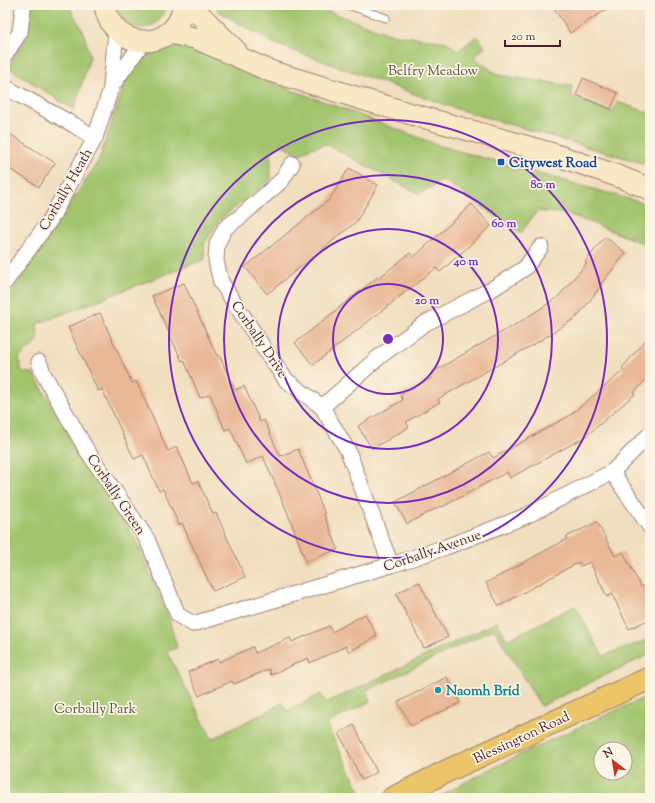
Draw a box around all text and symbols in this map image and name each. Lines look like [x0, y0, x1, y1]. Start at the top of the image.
scale bar [505, 22, 560, 48]
text: 20 m [511, 28, 536, 46]
park label: Belfry Meadow [388, 62, 479, 82]
street label: Corbally Heath [35, 145, 98, 235]
place label: Citywest Road [509, 154, 597, 174]
marker: Citywest Road [496, 157, 506, 167]
text: 80 m [531, 176, 555, 194]
text: 60 m [492, 215, 516, 233]
text: 40 m [453, 253, 478, 271]
text: 20 m [415, 292, 439, 310]
street label: Corbally Drive [225, 298, 292, 383]
centre of rings [381, 332, 395, 346]
street label: Corbally Green [81, 451, 150, 539]
street label: Corbally Avenue [381, 526, 484, 578]
place label: Naomh Bríd [446, 682, 520, 702]
marker: Naomh Bríd [433, 685, 443, 695]
park label: Corbally Park [54, 700, 136, 720]
street label: Blessington Road [470, 708, 573, 770]
north arrow [593, 741, 633, 781]
text: N [600, 744, 616, 763]

